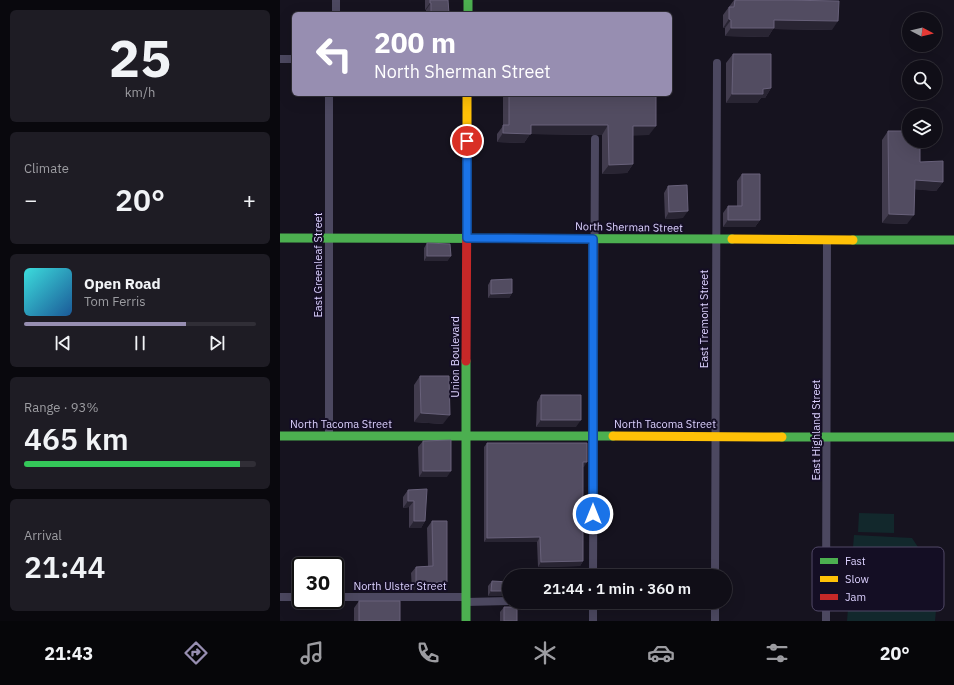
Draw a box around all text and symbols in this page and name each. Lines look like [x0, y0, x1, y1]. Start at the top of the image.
north arrow [902, 12, 942, 52]
map controls [902, 12, 942, 148]
text: 25 [109, 24, 171, 91]
text: 200 m [374, 24, 456, 61]
icon: left [308, 28, 360, 80]
text: North Sherman Street [374, 60, 551, 83]
button: search [902, 60, 942, 100]
text: km/h [125, 84, 155, 101]
button: layers [902, 108, 942, 148]
pin [450, 124, 484, 158]
icon: arrive [456, 130, 478, 152]
text: Climate [24, 160, 69, 177]
text: 20° [115, 180, 165, 219]
text: − [24, 185, 37, 214]
text: + [243, 185, 256, 214]
street label: East Greenleaf Street [311, 212, 325, 318]
street label: North Sherman Street [575, 219, 683, 235]
street label: East Tremont Street [697, 270, 711, 368]
text: Open Road [84, 274, 161, 293]
text: Tom Ferris [84, 293, 146, 310]
street label: Union Boulevard [448, 316, 462, 398]
icon: previous [52, 332, 74, 354]
icon: pause [129, 332, 151, 354]
icon: next [206, 332, 228, 354]
street label: East Highland Street [809, 379, 823, 480]
text: Range · 93% [24, 399, 98, 416]
street label: North Tacoma Street [290, 417, 392, 431]
street label: North Tacoma Street [614, 417, 716, 431]
text: 465 km [24, 419, 129, 458]
position arrow [572, 493, 614, 535]
text: Arrival [24, 527, 62, 544]
text: 21:44 [24, 547, 106, 586]
legend [812, 547, 944, 611]
text: Fast [845, 554, 866, 568]
speed limit sign: 30 [292, 557, 344, 609]
text: Slow [845, 572, 869, 586]
street label: North Ulster Street [353, 579, 447, 593]
text: 21:44 · 1 min · 360 m [543, 579, 691, 598]
text: Jam [845, 590, 866, 604]
icon: directions [182, 639, 210, 667]
icon: music [298, 639, 326, 667]
icon: phone [414, 639, 442, 667]
icon: climate [531, 639, 559, 667]
icon: car [647, 639, 675, 667]
icon: filters [763, 639, 791, 667]
text: 21:43 [44, 642, 93, 665]
text: 20° [880, 642, 910, 665]

